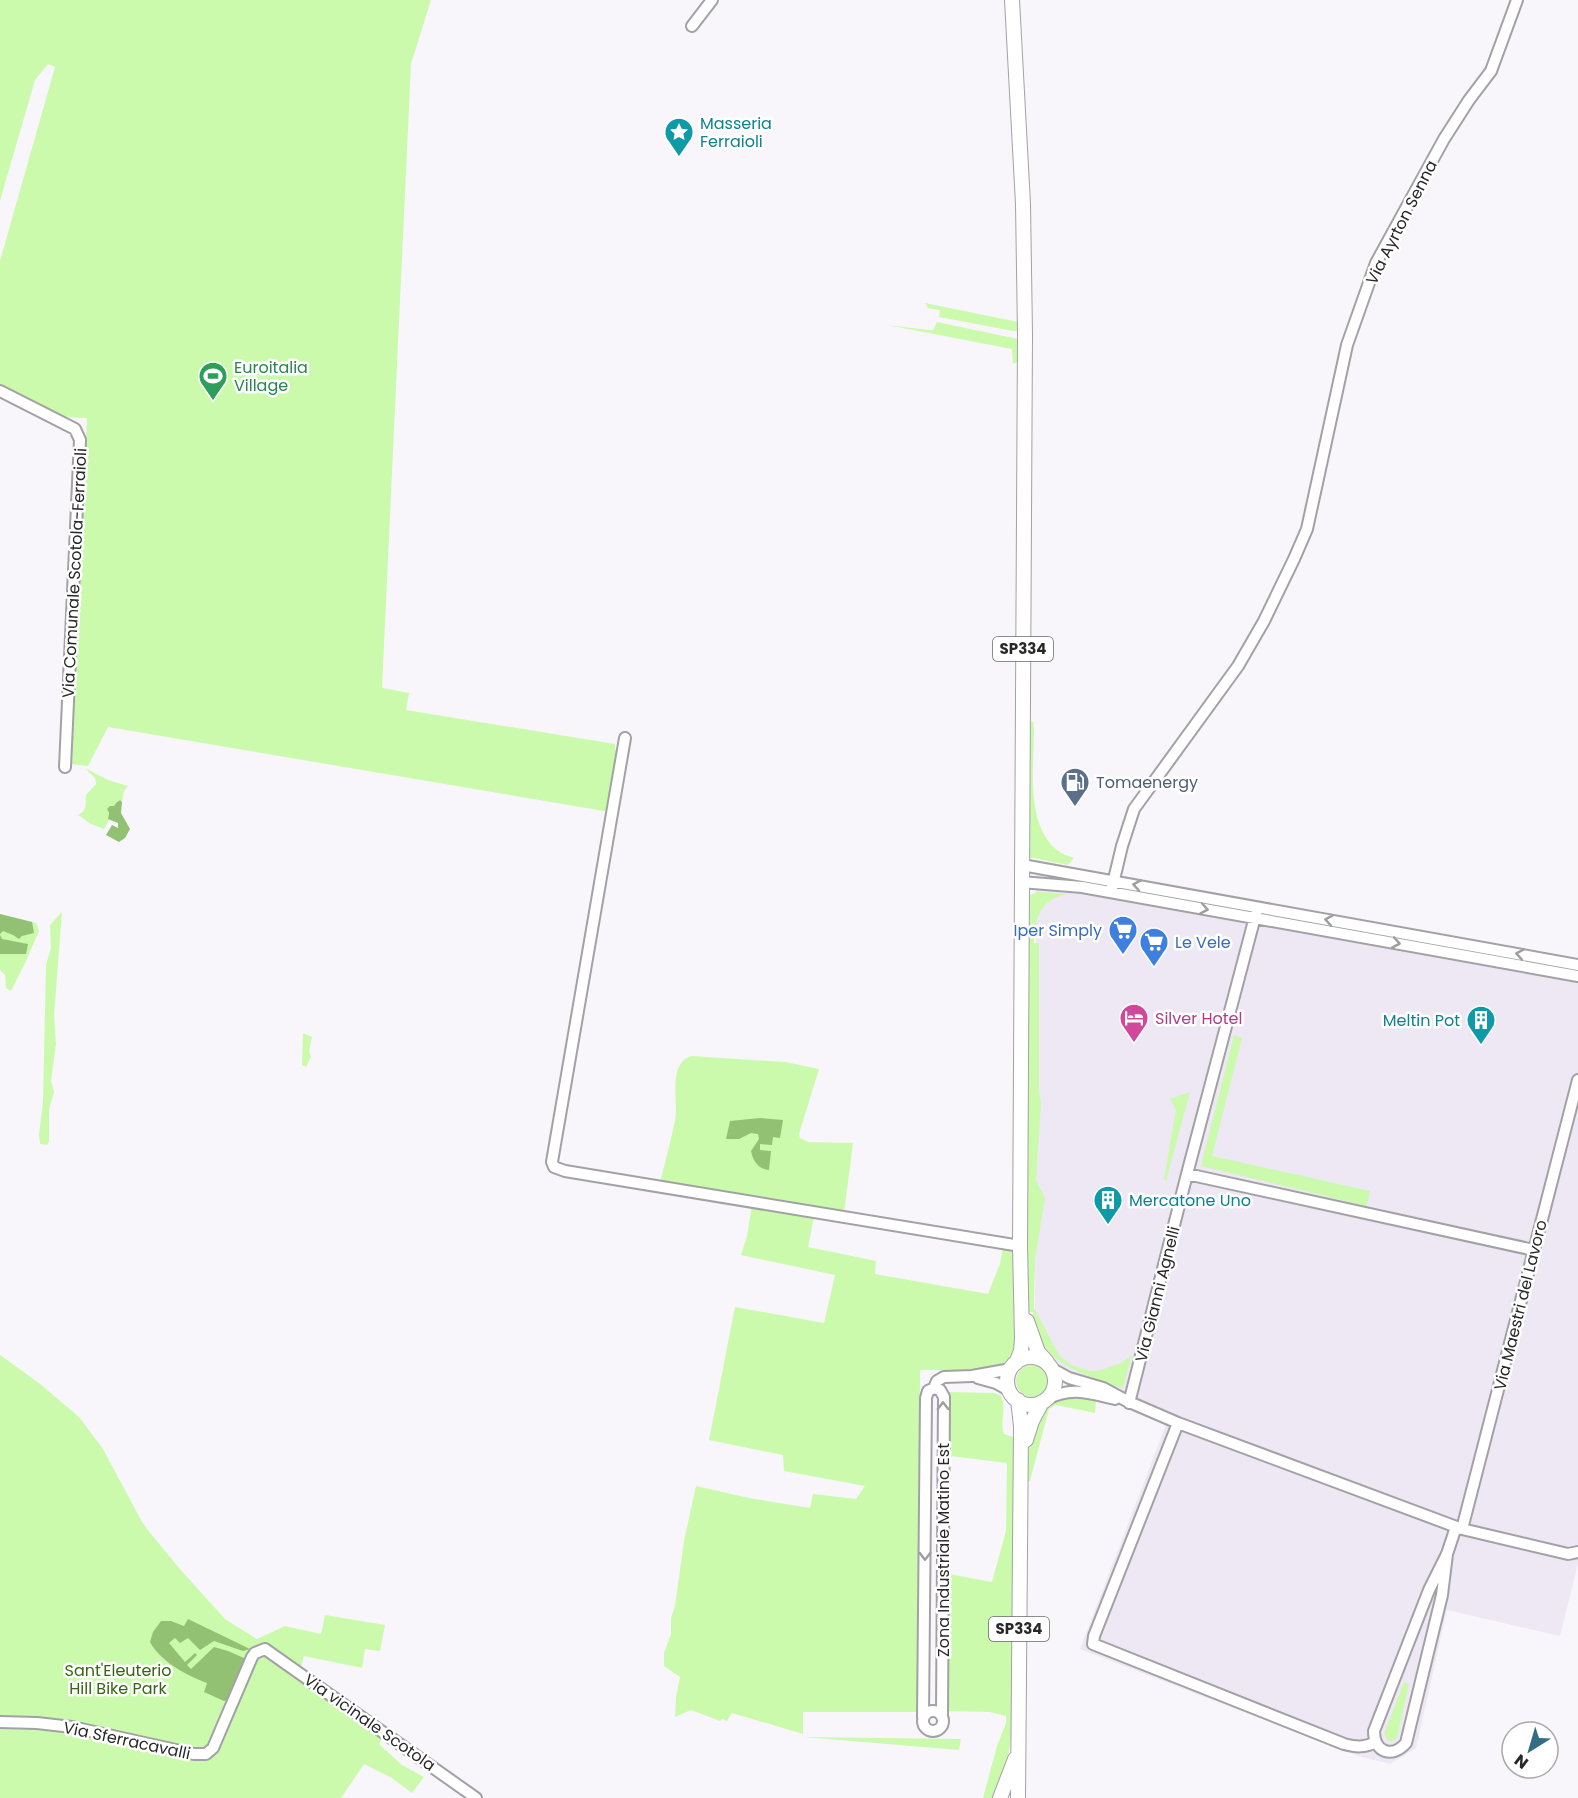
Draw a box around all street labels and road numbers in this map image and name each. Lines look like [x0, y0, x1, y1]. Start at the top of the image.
street label: Via Ayrton Senna [1360, 156, 1443, 288]
street label: Via Comunale Scotola-Ferraioli [56, 448, 93, 699]
road number: SP334 [993, 637, 1053, 661]
street label: Via Maestri del Lavoro [1488, 1218, 1553, 1393]
street label: Via Gianni Agnelli [1129, 1224, 1185, 1364]
street label: Zona Industriale Matino Est [932, 1443, 955, 1657]
road number: SP334 [989, 1617, 1049, 1641]
street label: Via vicinale Scotola [299, 1668, 440, 1776]
street label: Via Sferracavalli [61, 1716, 193, 1765]

